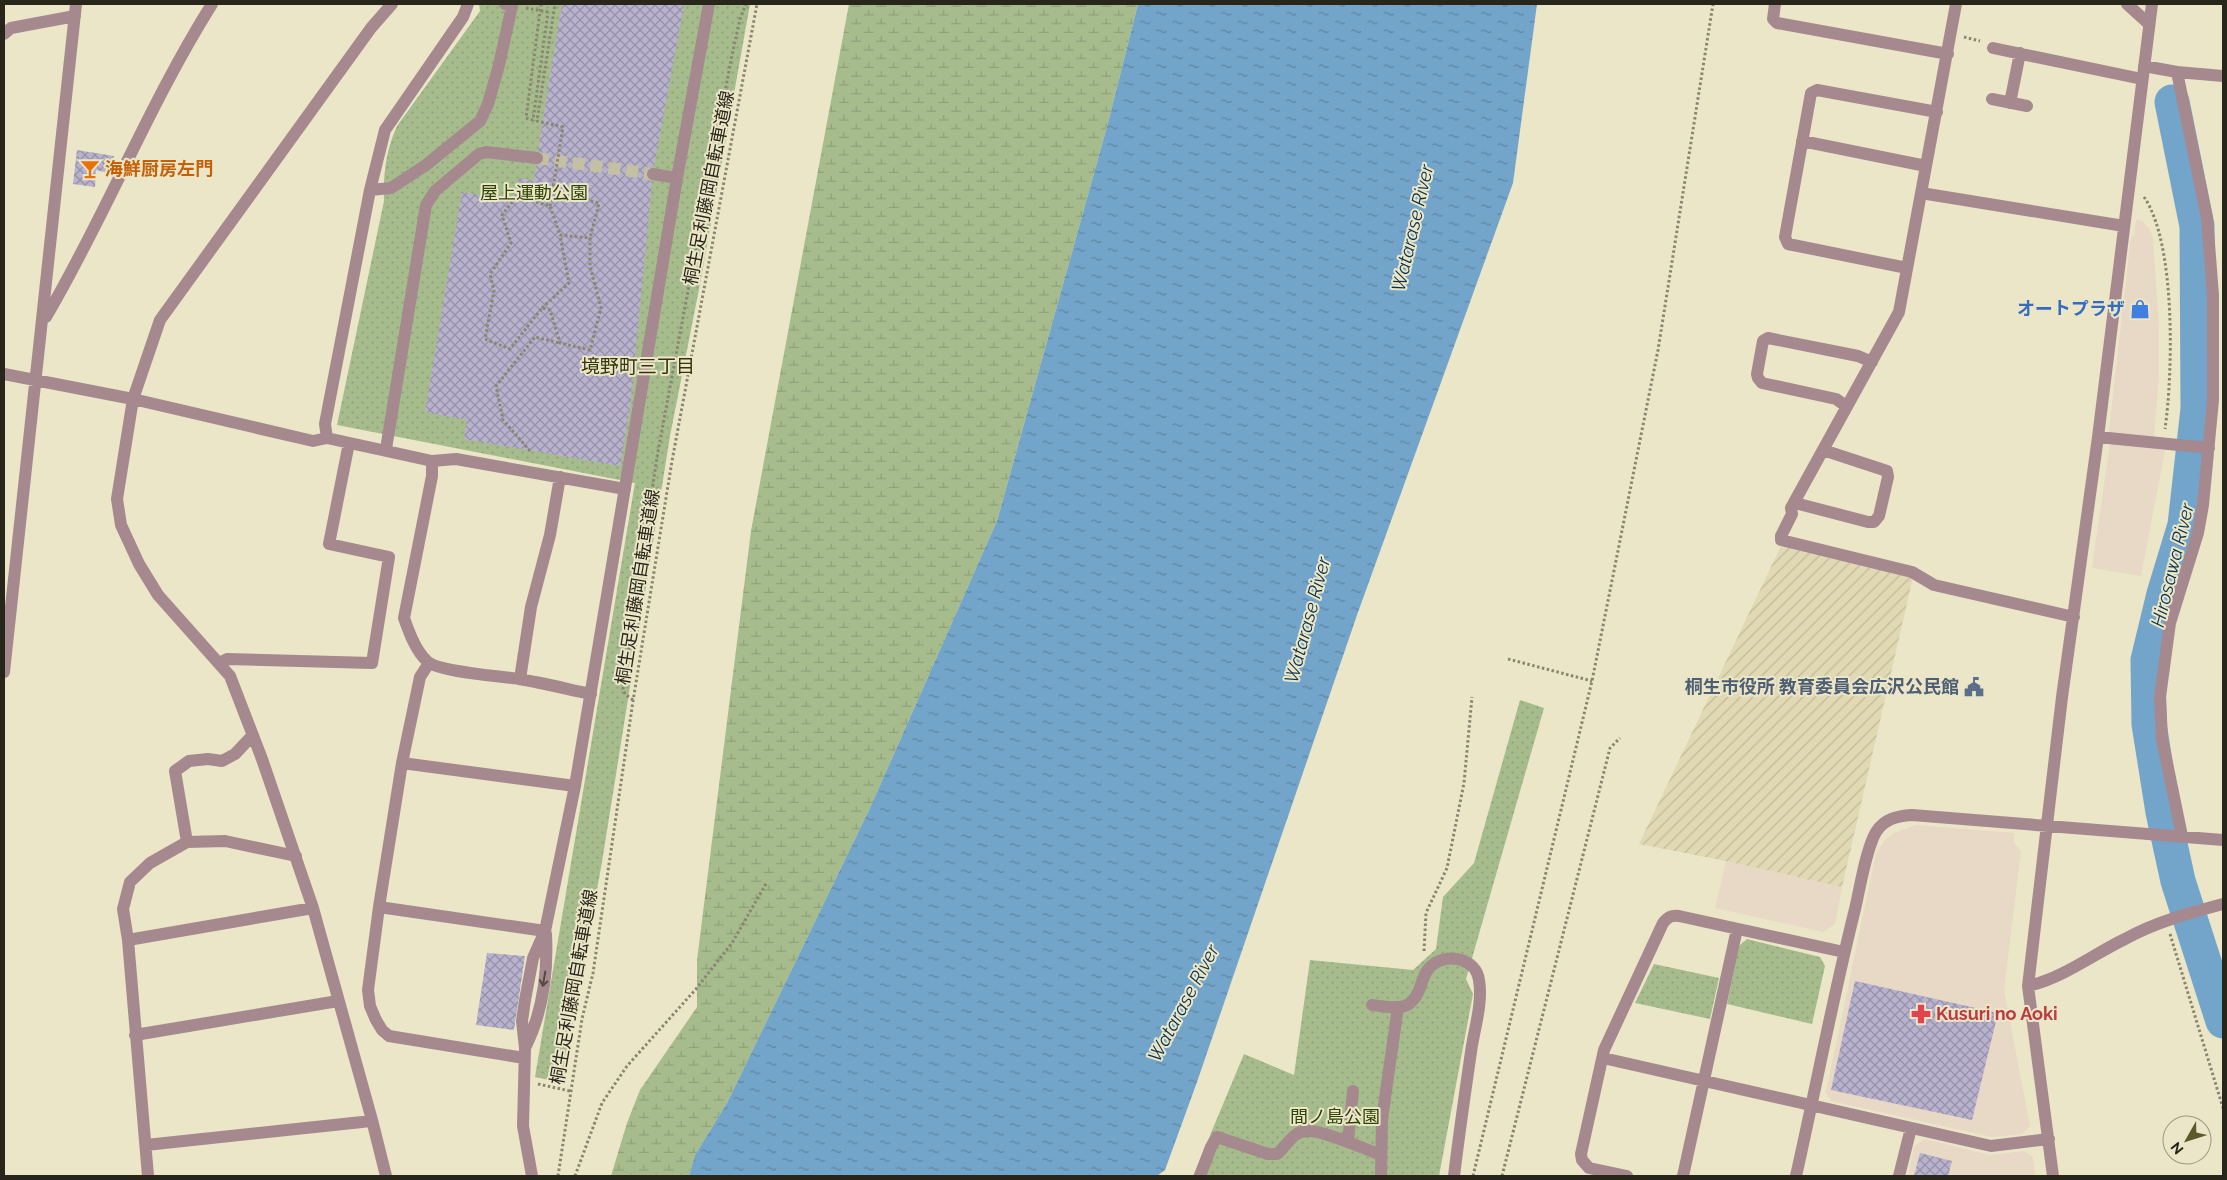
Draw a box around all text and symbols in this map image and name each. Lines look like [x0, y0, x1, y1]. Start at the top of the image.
street label: 桐生足利藤岡自転車道線 [679, 89, 738, 287]
bar icon: 海鮮厨房左門 [79, 158, 101, 180]
place label: 海鮮厨房左門 [105, 158, 213, 179]
water label: Watarase River [1387, 161, 1438, 294]
park label: 屋上運動公園 [480, 182, 588, 203]
place label: オートプラザ [2017, 298, 2125, 319]
shop icon: オートプラザ [2129, 298, 2151, 320]
district label: 境野町三丁目 [581, 355, 695, 377]
street label: 桐生足利藤岡自転車道線 [612, 487, 663, 686]
water label: Hirosawa River [2146, 499, 2198, 629]
water label: Watarase River [1280, 553, 1335, 685]
place label: 桐生市役所 教育委員会広沢公民館 [1685, 676, 1959, 697]
public building icon: 桐生市役所 教育委員会広沢公民館 [1963, 676, 1985, 698]
street label: 桐生足利藤岡自転車道線 [546, 888, 601, 1086]
water label: Watarase River [1143, 939, 1224, 1065]
one-way arrow [538, 971, 548, 987]
pharmacy icon: Kusuri no Aoki [1910, 1003, 1932, 1025]
place label: Kusuri no Aoki [1936, 1003, 2058, 1024]
park label: 間ノ島公園 [1290, 1106, 1380, 1127]
north arrow [2162, 1115, 2212, 1165]
text: N [2167, 1139, 2186, 1157]

